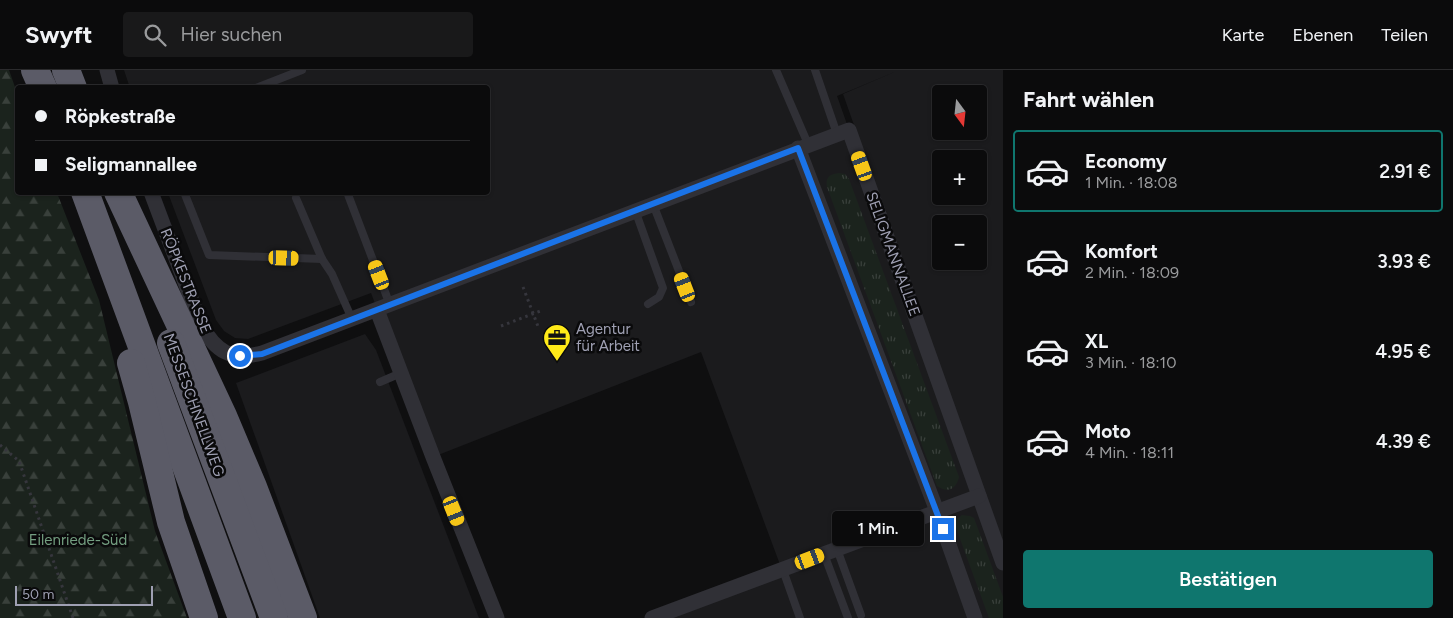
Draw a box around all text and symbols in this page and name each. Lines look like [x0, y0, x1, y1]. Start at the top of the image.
search box [123, 12, 473, 57]
text: Swyft [25, 20, 93, 49]
icon: search [141, 21, 169, 49]
text: Hier suchen [181, 23, 282, 46]
text: Karte [1222, 24, 1264, 46]
text: Ebenen [1292, 24, 1353, 46]
text: Teilen [1381, 24, 1428, 46]
north arrow [932, 85, 988, 140]
map controls [932, 85, 987, 270]
text: Fahrt wählen [1023, 86, 1154, 113]
text: Röpkestraße [65, 105, 175, 128]
car [849, 149, 874, 183]
icon: car [1025, 149, 1070, 194]
button: + [932, 150, 987, 205]
text: Economy [1085, 150, 1167, 173]
text: Seligmannallee [65, 153, 197, 176]
text: 2.91 € [1379, 160, 1431, 183]
text: 1 Min. · 18:08 [1085, 173, 1178, 192]
street label: SELIGMANNALLEE [862, 189, 924, 319]
button: − [932, 215, 987, 270]
street label: RÖPKESTRASSE [157, 226, 215, 336]
icon: car [1025, 239, 1070, 284]
text: Komfort [1085, 240, 1158, 263]
car [268, 250, 299, 266]
text: 3.93 € [1377, 250, 1431, 273]
car [366, 258, 391, 292]
text: 2 Min. · 18:09 [1085, 263, 1179, 282]
car [672, 270, 697, 304]
place label: Agentur für Arbeit [576, 320, 640, 355]
office icon: Agentur für Arbeit [542, 323, 572, 362]
icon: car [1025, 329, 1070, 374]
text: XL [1085, 330, 1108, 353]
street label: MESSESCHNELLWEG [160, 331, 228, 479]
text: 4.95 € [1375, 340, 1431, 363]
route start [229, 345, 251, 367]
text: 3 Min. · 18:10 [1085, 353, 1176, 372]
icon: car [1025, 419, 1070, 464]
text: Moto [1085, 420, 1131, 443]
text: 4.39 € [1376, 430, 1431, 453]
text: 4 Min. · 18:11 [1085, 443, 1174, 462]
car [441, 494, 466, 528]
callout: 1 Min. [833, 512, 926, 546]
route end [932, 518, 954, 540]
text: 1 Min. [858, 519, 898, 538]
park label: Eilenriede-Süd [29, 531, 127, 549]
car [793, 547, 826, 571]
button: Bestätigen [1023, 550, 1433, 608]
scale bar [15, 583, 152, 606]
text: 50 m [22, 586, 54, 603]

